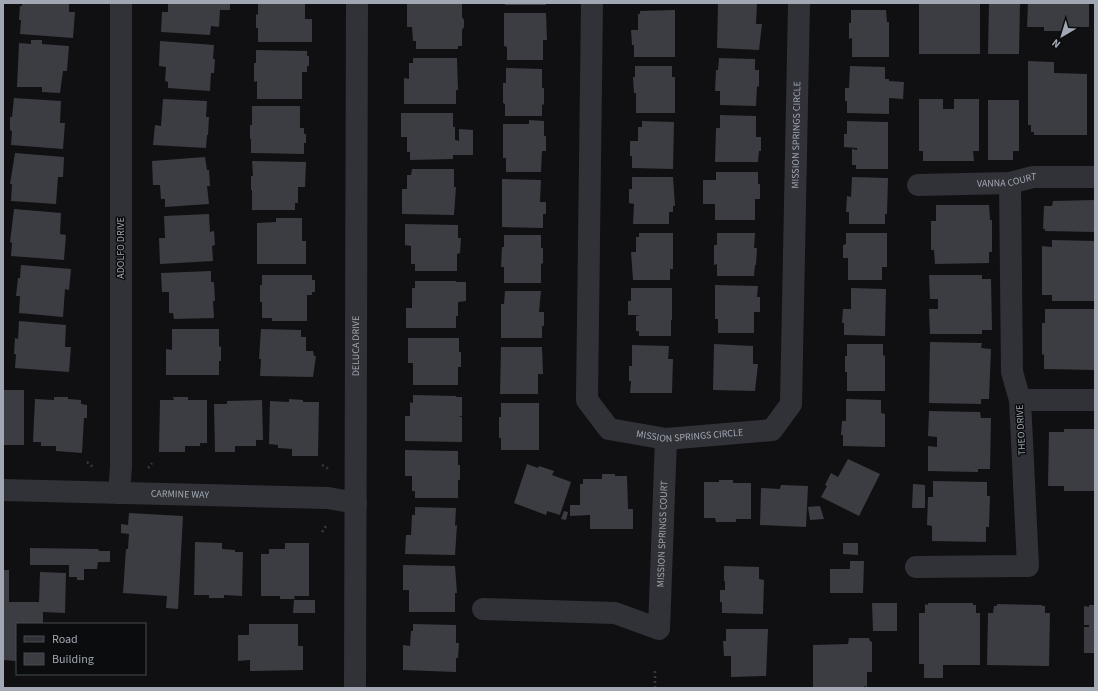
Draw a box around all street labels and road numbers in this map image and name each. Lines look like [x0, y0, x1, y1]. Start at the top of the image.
street label: MISSION SPRINGS CIRCLE [788, 81, 804, 189]
street label: VANNA COURT [977, 170, 1037, 191]
street label: ADOLFO DRIVE [114, 217, 128, 279]
street label: DELUCA DRIVE [349, 316, 363, 376]
street label: THEO DRIVE [1013, 404, 1029, 456]
street label: MISSION SPRINGS CIRCLE [635, 425, 744, 446]
street label: MISSION SPRINGS COURT [654, 480, 671, 588]
street label: CARMINE WAY [151, 487, 210, 502]

